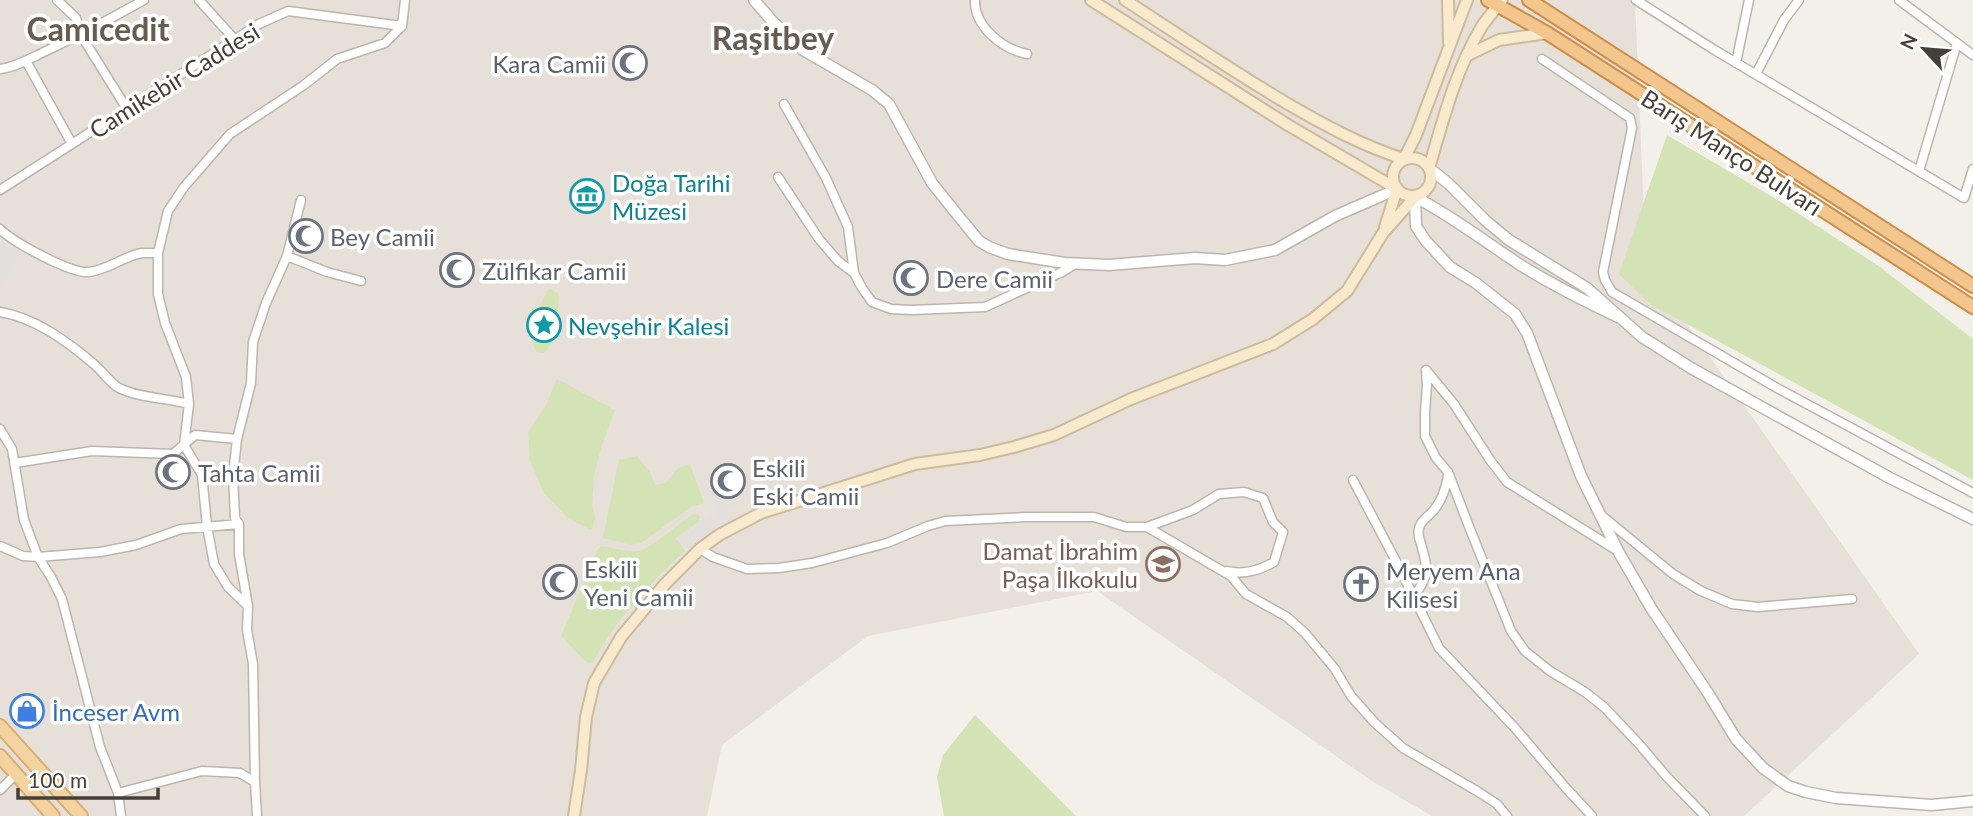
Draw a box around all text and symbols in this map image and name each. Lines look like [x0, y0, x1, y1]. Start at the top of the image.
district label: Camicedit [27, 9, 169, 48]
north arrow [1889, 14, 1959, 84]
street label: Camikebir Caddesi [84, 16, 264, 144]
district label: Raşitbey [712, 18, 834, 57]
text: N [1895, 30, 1922, 53]
mosque icon: Kara Camii [611, 44, 649, 82]
place label: Kara Camii [492, 49, 606, 78]
street label: Barış Manço Bulvarı [1636, 83, 1828, 221]
place label: Doğa Tarihi Müzesi [612, 168, 730, 225]
museum icon: Doğa Tarihi Müzesi [568, 177, 606, 215]
mosque icon: Bey Camii [287, 217, 325, 255]
place label: Bey Camii [330, 222, 435, 251]
mosque icon: Zülfikar Camii [438, 251, 476, 289]
place label: Zülfikar Camii [482, 256, 626, 285]
mosque icon: Dere Camii [892, 259, 930, 297]
place label: Dere Camii [936, 264, 1053, 293]
place icon: Nevşehir Kalesi [525, 306, 563, 344]
place label: Nevşehir Kalesi [568, 311, 729, 340]
mosque icon: Tahta Camii [154, 453, 192, 491]
place label: Eskili Eski Camii [752, 453, 859, 510]
place label: Tahta Camii [198, 458, 321, 487]
mosque icon: Eskili Eski Camii [709, 462, 747, 500]
place label: Damat İbrahim Paşa İlkokulu [983, 536, 1138, 593]
school or university icon: Damat İbrahim Paşa İlkokulu [1144, 545, 1182, 583]
place label: Eskili Yeni Camii [584, 554, 694, 611]
place label: Meryem Ana Kilisesi [1386, 556, 1521, 613]
mosque icon: Eskili Yeni Camii [541, 563, 579, 601]
church icon: Meryem Ana Kilisesi [1342, 565, 1380, 603]
shop icon: İnceser Avm [8, 692, 46, 730]
place label: İnceser Avm [52, 697, 180, 726]
scale bar [18, 756, 158, 800]
text: 100 m [28, 767, 87, 792]

